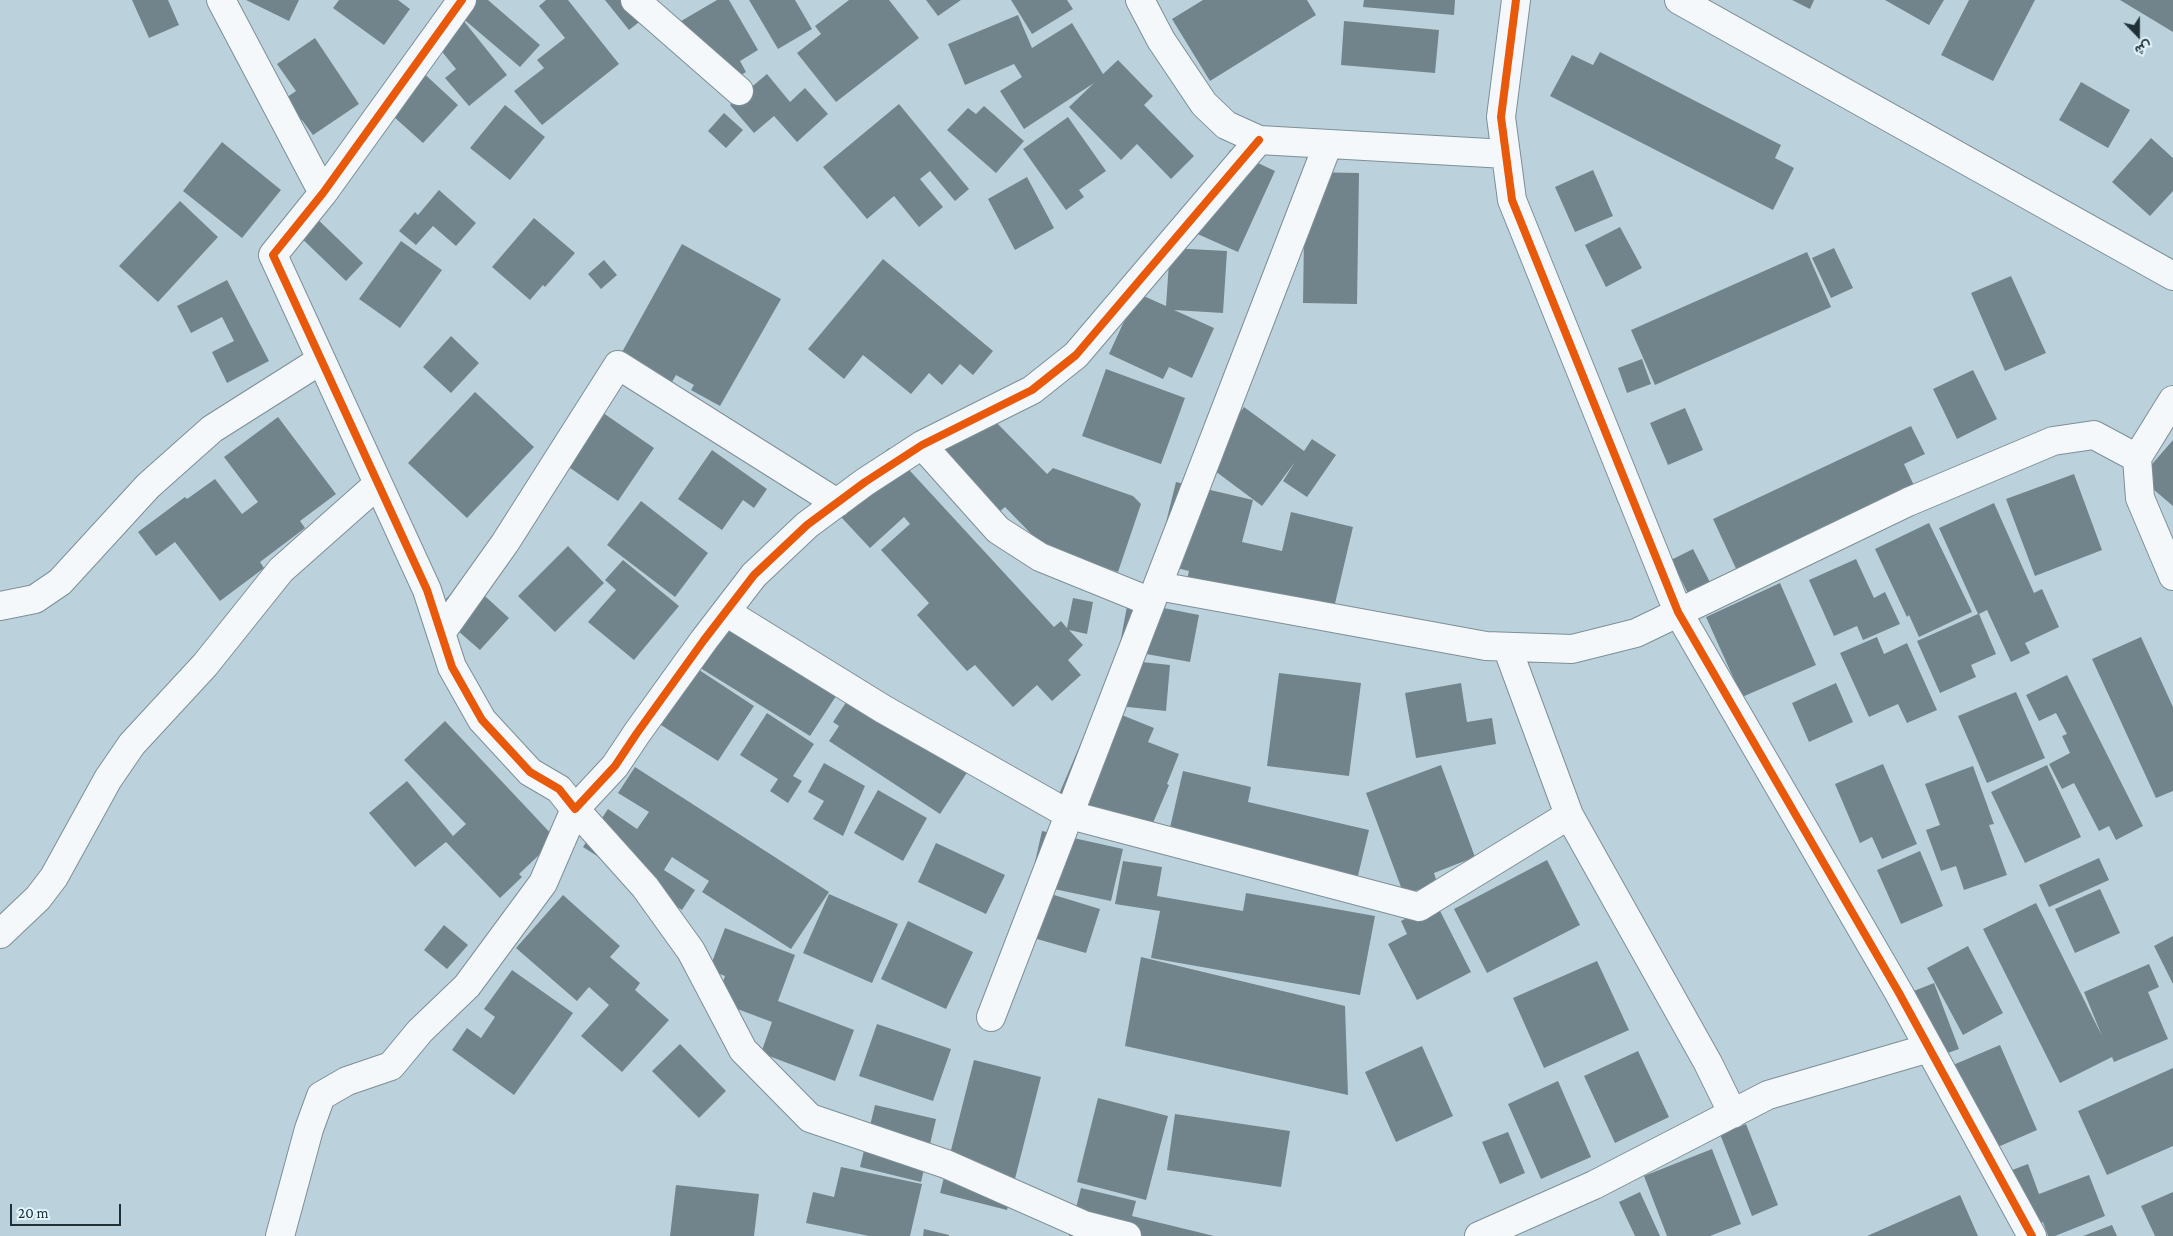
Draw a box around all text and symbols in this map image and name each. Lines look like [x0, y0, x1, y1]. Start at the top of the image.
north arrow [2113, 10, 2163, 60]
text: ش [2133, 38, 2154, 59]
scale bar [12, 1194, 124, 1226]
text: 20 m [18, 1205, 49, 1221]

